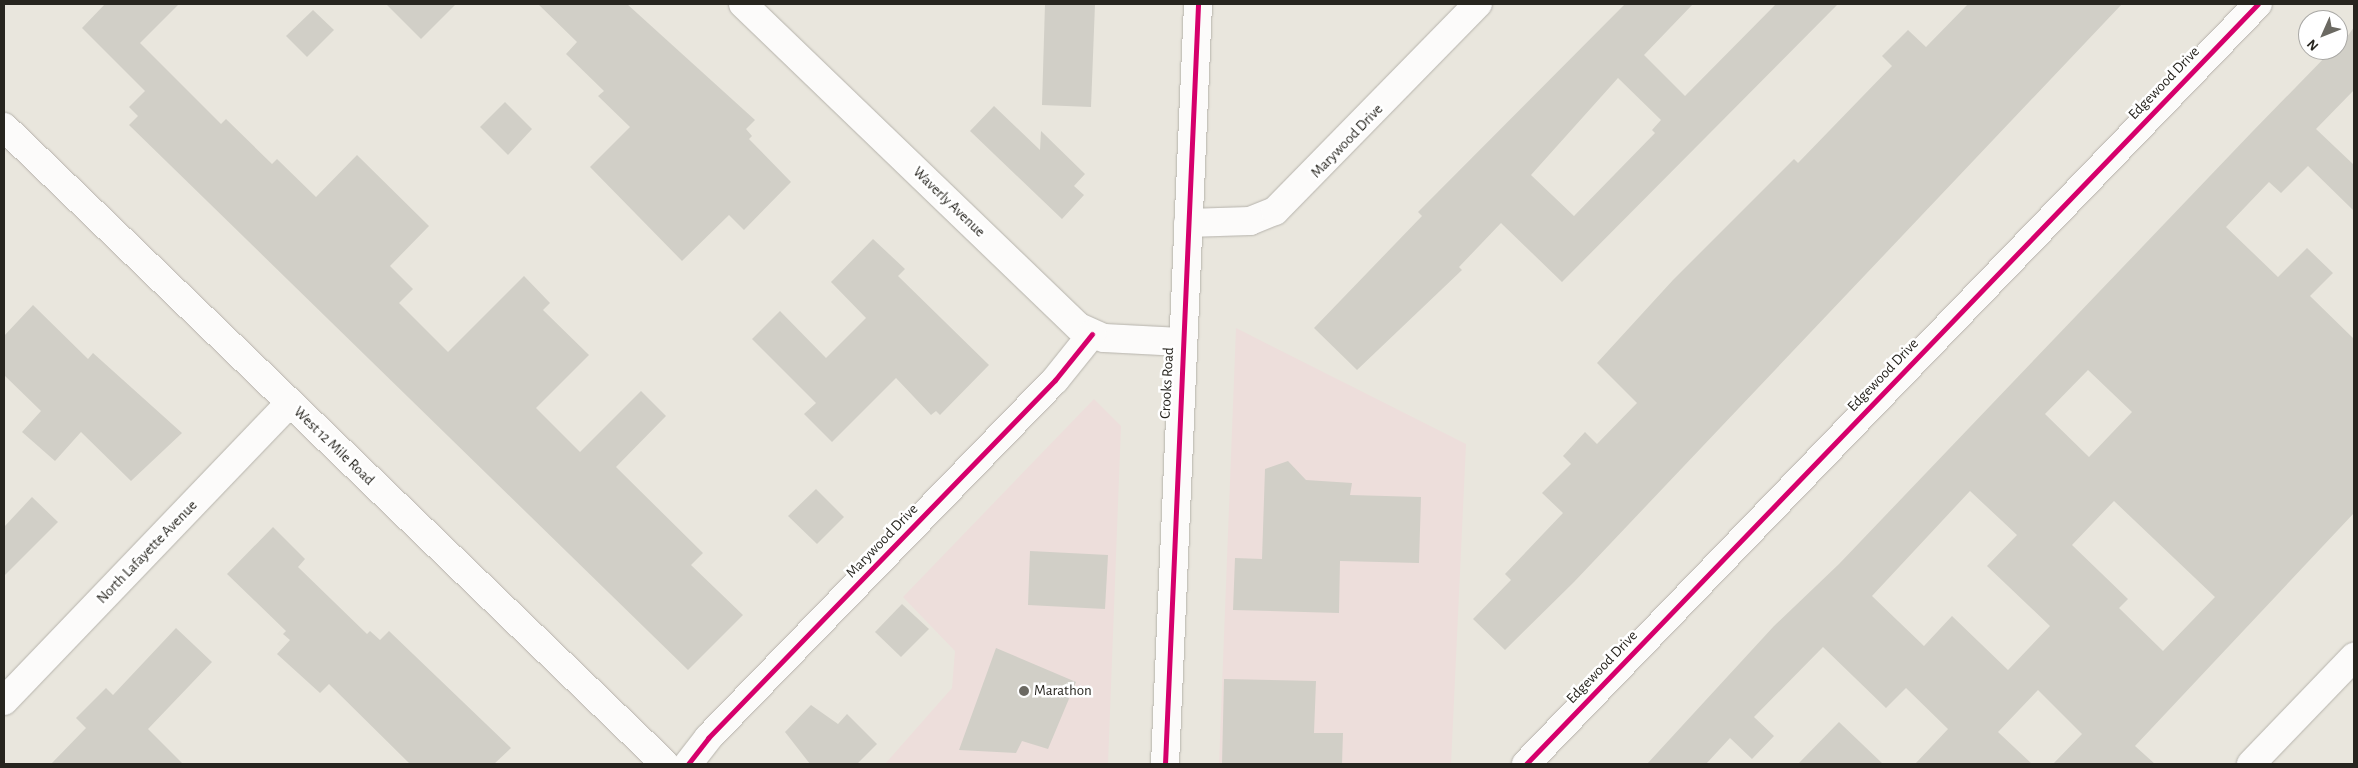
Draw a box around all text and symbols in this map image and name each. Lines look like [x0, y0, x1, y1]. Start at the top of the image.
north arrow [2298, 10, 2348, 60]
text: N [2305, 36, 2321, 53]
street label: Edgewood Drive [2125, 43, 2203, 123]
street label: Marywood Drive [1307, 100, 1387, 182]
street label: Waverly Avenue [909, 163, 989, 241]
street label: Edgewood Drive [1844, 335, 1922, 415]
street label: Crooks Road [1156, 347, 1178, 419]
street label: West 12 Mile Road [290, 403, 378, 489]
street label: North Lafayette Avenue [93, 497, 201, 607]
street label: Marywood Drive [842, 500, 922, 582]
street label: Edgewood Drive [1563, 627, 1641, 707]
place label: Marathon [1034, 682, 1092, 700]
marker: Marathon [1018, 685, 1030, 697]

